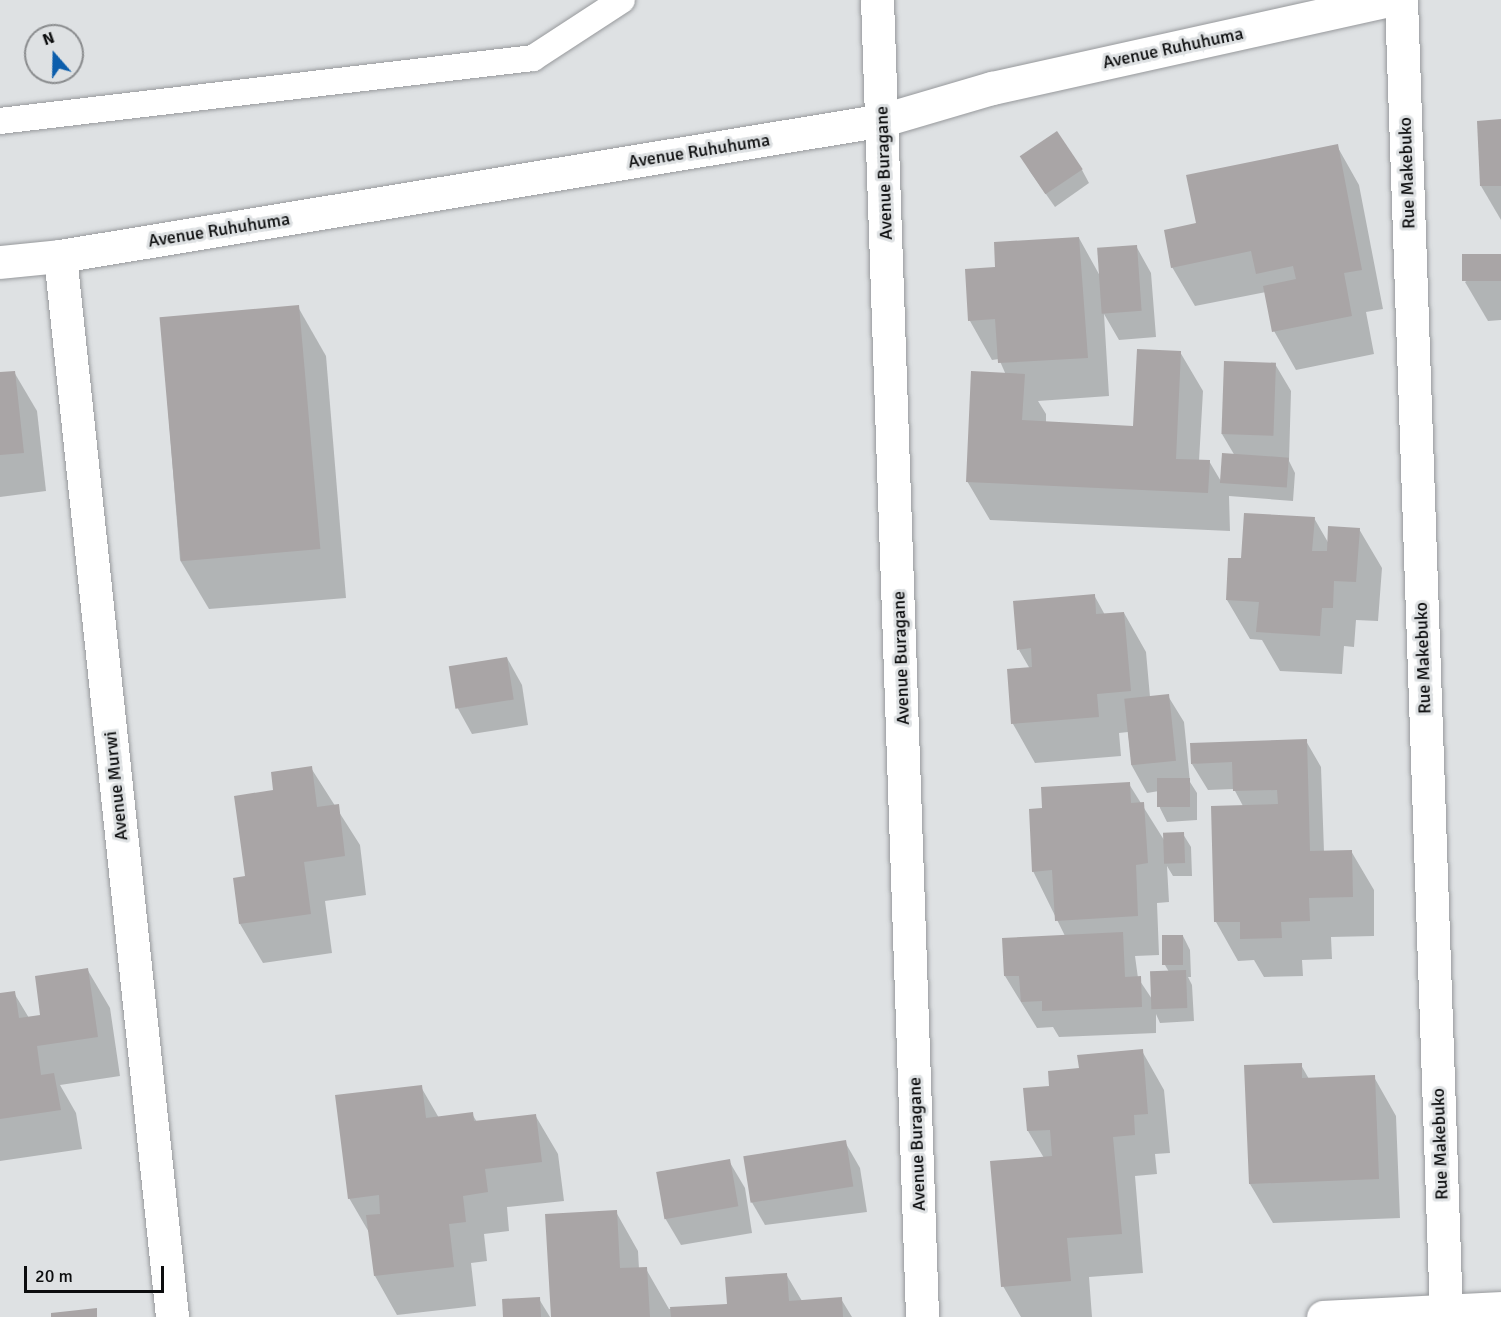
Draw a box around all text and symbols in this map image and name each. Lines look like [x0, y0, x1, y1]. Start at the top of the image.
street label: Avenue Ruhuhuma [1101, 23, 1245, 73]
north arrow [24, 24, 84, 84]
text: N [40, 28, 57, 50]
street label: Avenue Buragane [871, 106, 897, 240]
street label: Rue Makebuko [1394, 117, 1420, 229]
street label: Avenue Ruhuhuma [627, 129, 771, 173]
street label: Avenue Ruhuhuma [147, 208, 291, 252]
street label: Avenue Buragane [888, 591, 914, 725]
street label: Rue Makebuko [1410, 602, 1436, 714]
street label: Avenue Murwi [100, 730, 132, 842]
street label: Avenue Buragane [904, 1077, 930, 1211]
street label: Rue Makebuko [1427, 1088, 1453, 1200]
scale bar [27, 1254, 166, 1292]
text: 20 m [35, 1265, 73, 1287]

